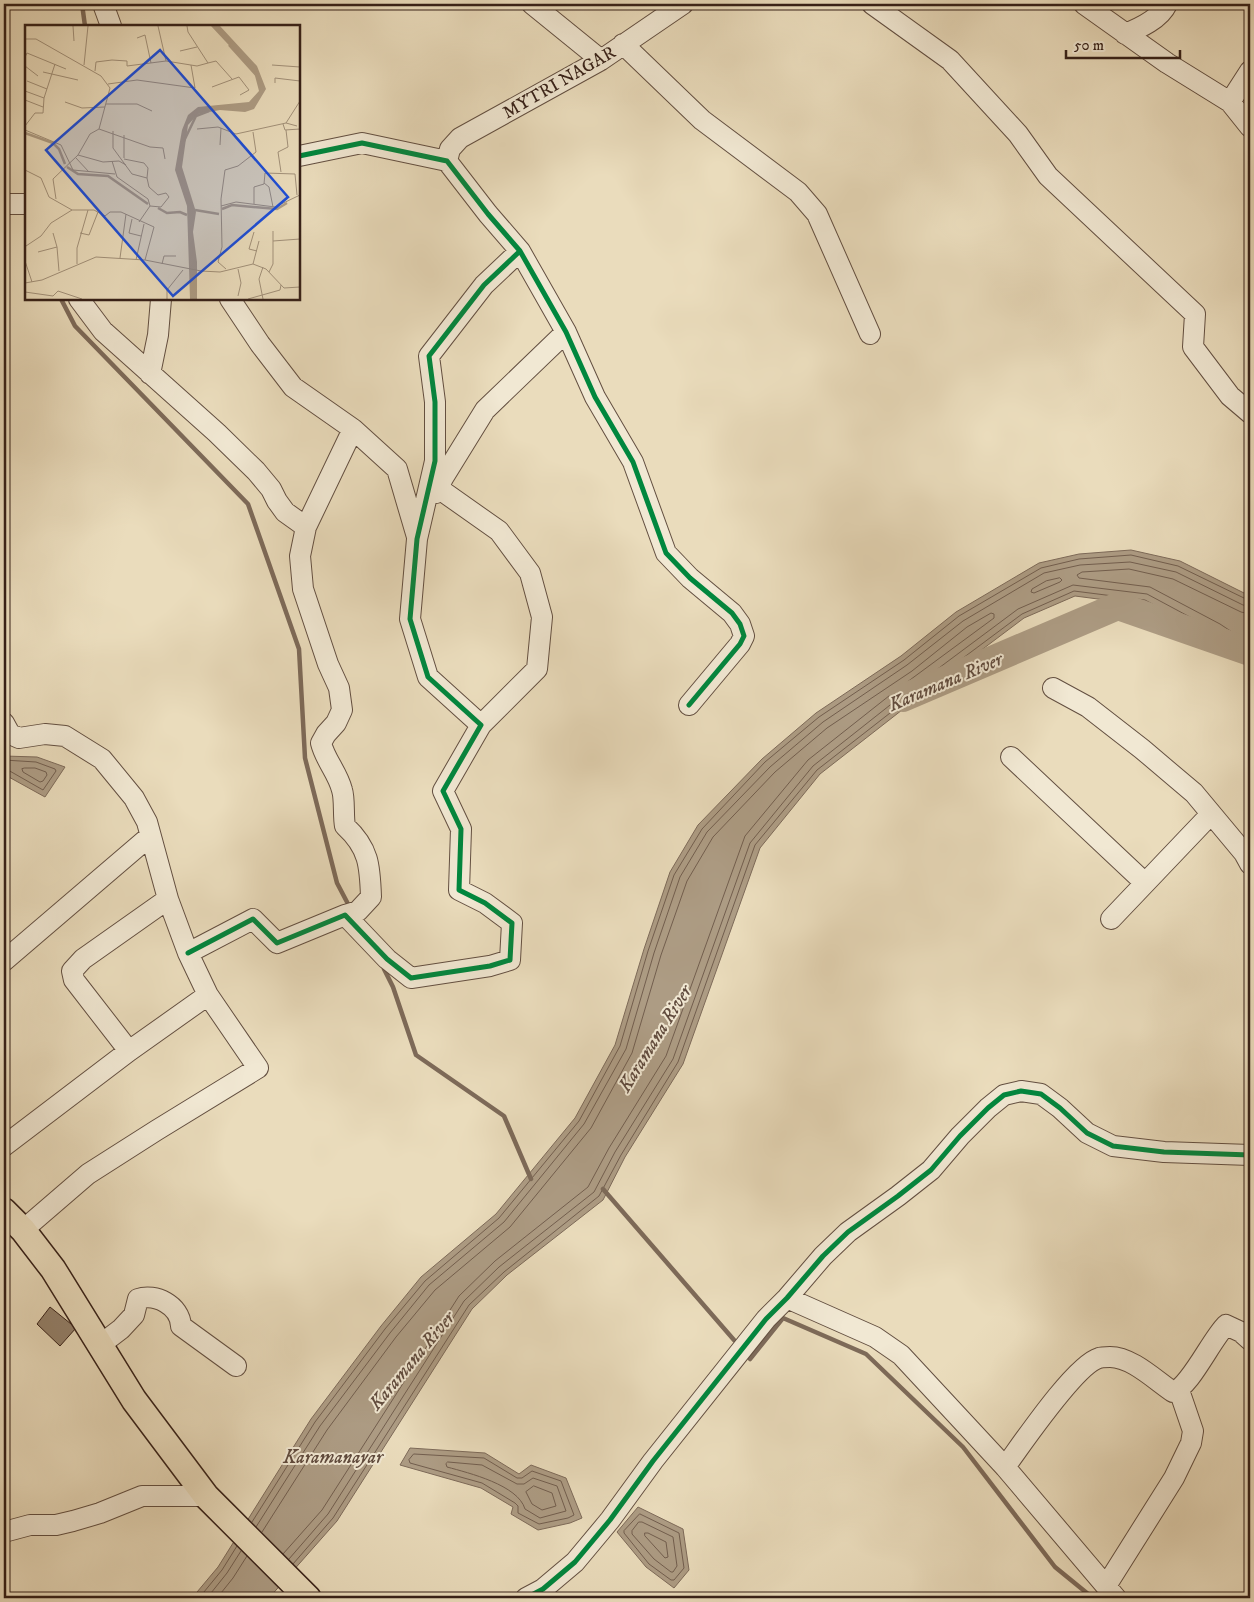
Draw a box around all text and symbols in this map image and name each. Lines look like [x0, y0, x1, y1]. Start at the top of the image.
inset map [25, 25, 300, 300]
scale bar [1066, 28, 1180, 60]
text: 50 m [1074, 36, 1104, 55]
street label: MYTRI NAGAR [499, 42, 620, 124]
water label: Karamana River [884, 647, 1008, 717]
water label: Karamana River [613, 979, 698, 1097]
water label: Karamana River [364, 1305, 461, 1416]
water label: Karamanayar [282, 1446, 385, 1469]

